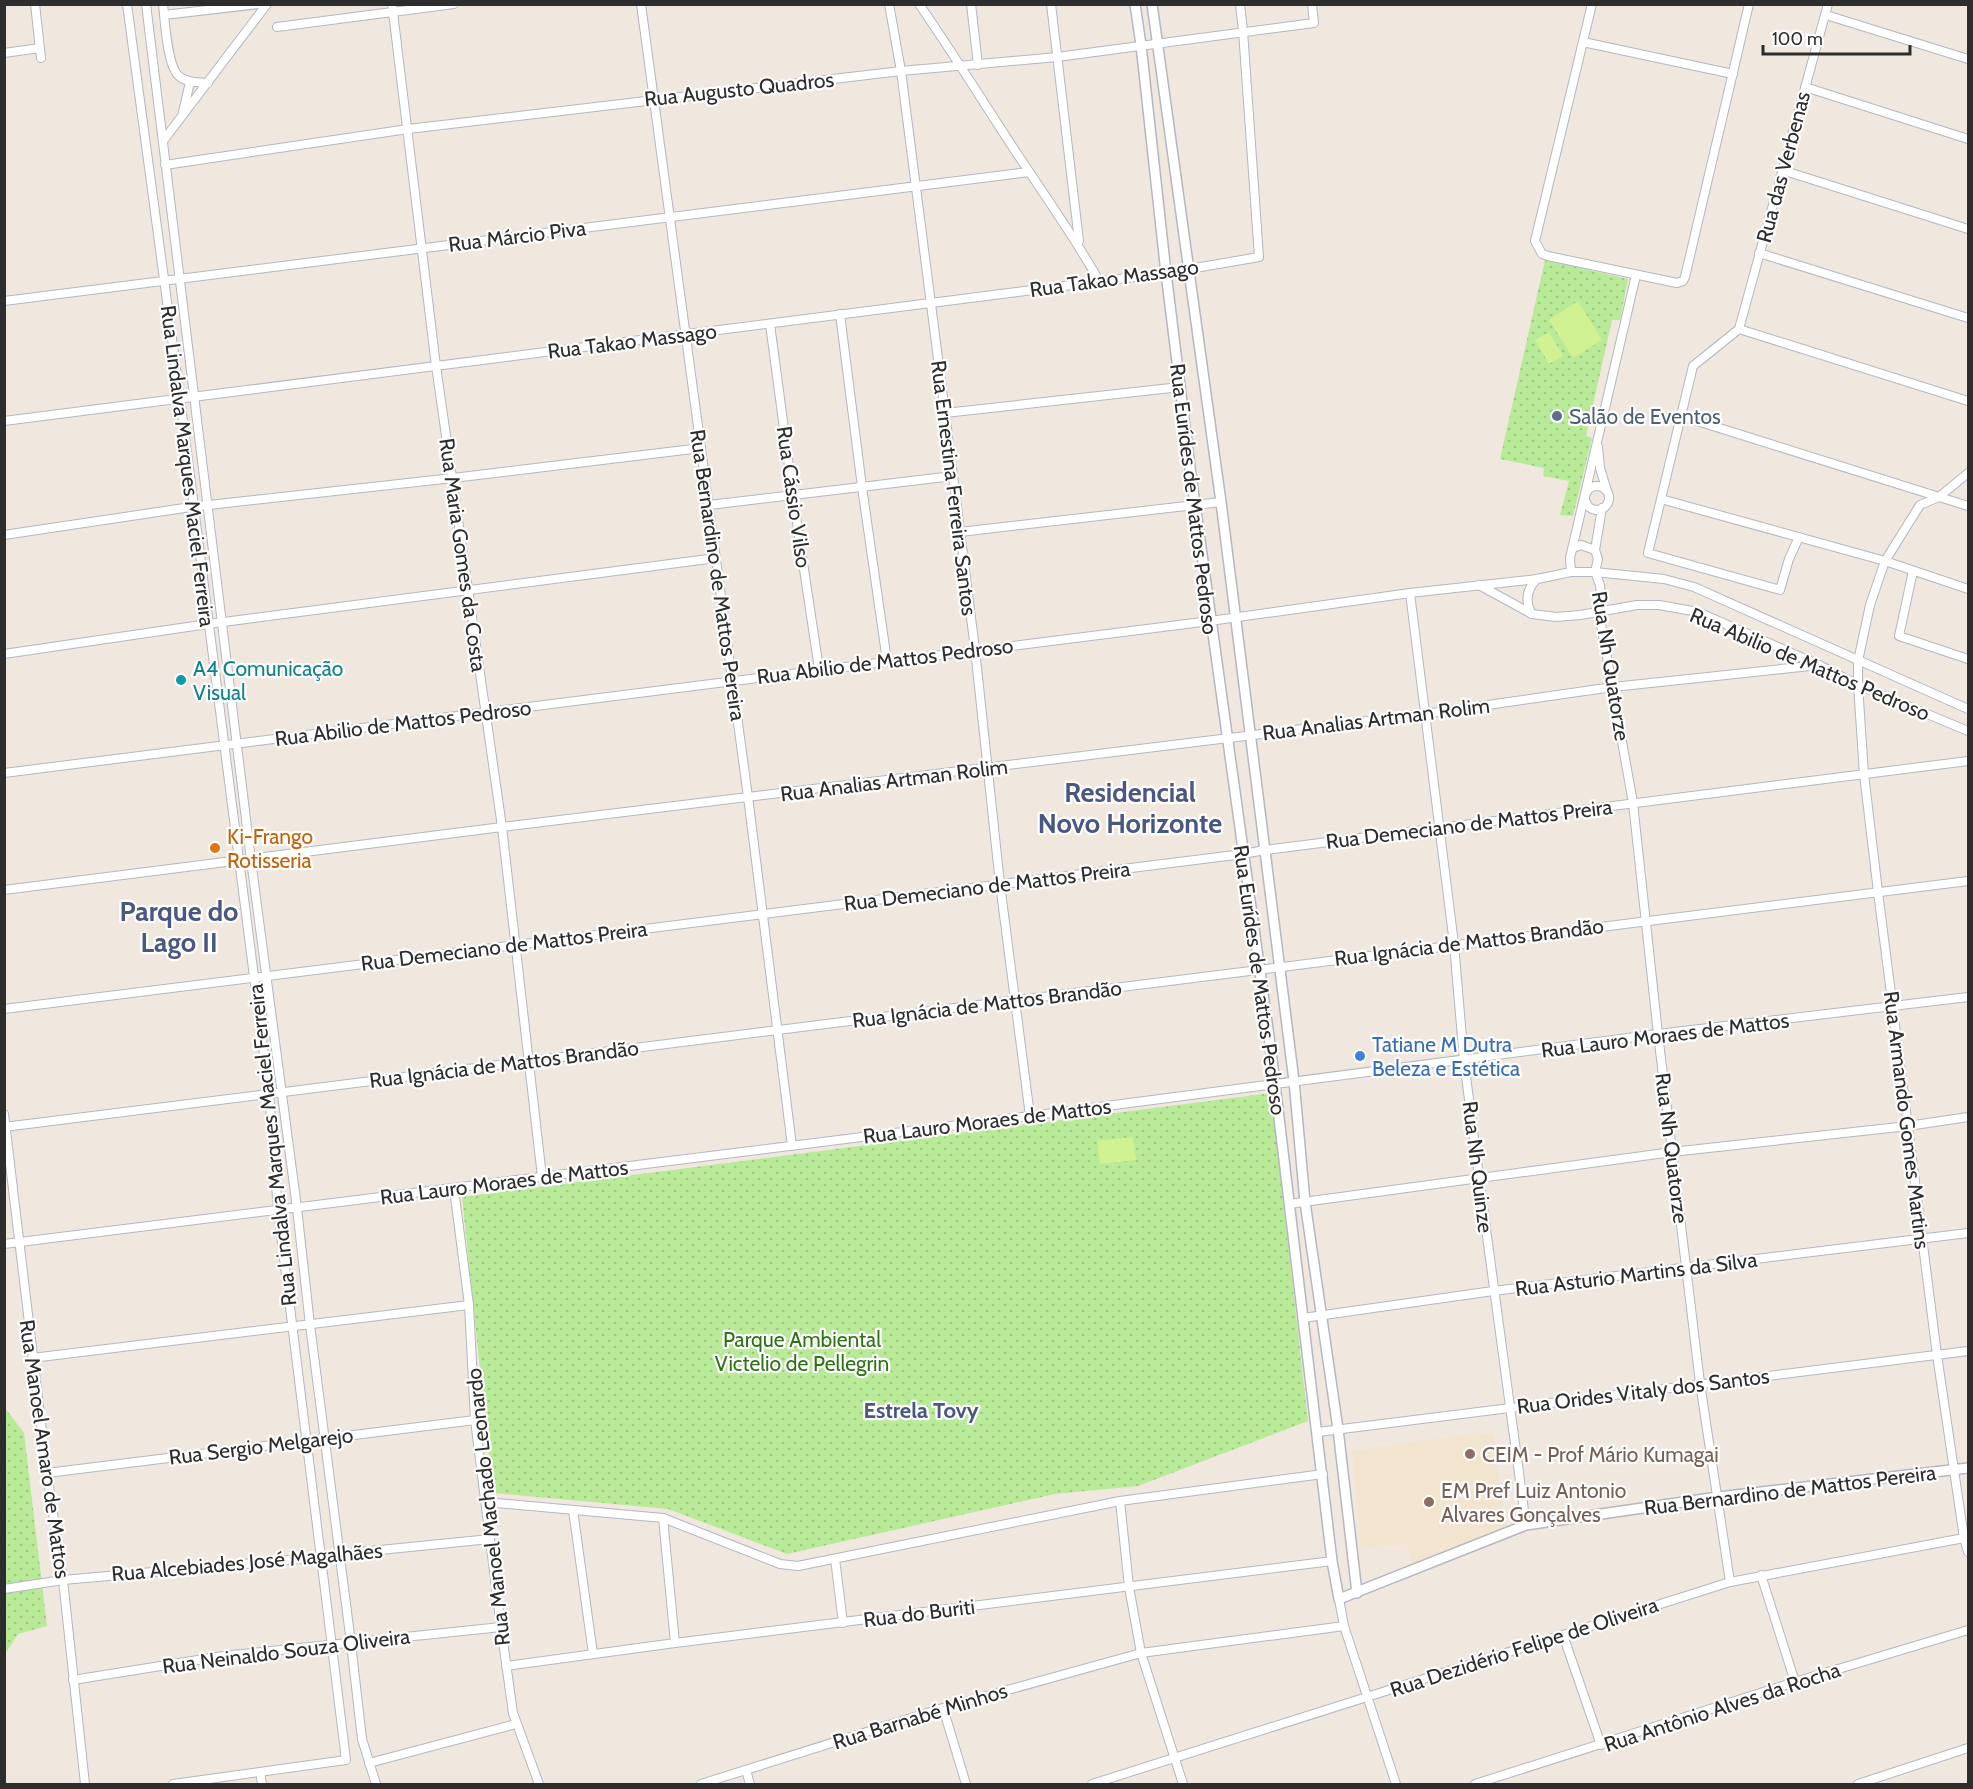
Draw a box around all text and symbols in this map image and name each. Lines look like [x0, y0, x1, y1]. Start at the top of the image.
scale bar [1763, 18, 1910, 56]
text: 100 m [1772, 28, 1823, 50]
street label: Rua Augusto Quadros [643, 67, 835, 111]
street label: Rua das Verbenas [1751, 88, 1815, 245]
street label: Rua Márcio Piva [447, 215, 587, 257]
street label: Rua Takao Massago [1028, 254, 1200, 302]
street label: Rua Lindalva Marques Maciel Ferreira [156, 304, 220, 628]
street label: Rua Takao Massago [546, 318, 718, 364]
street label: Rua Ernestina Ferreira Santos [926, 359, 982, 617]
street label: Rua Eurídes de Mattos Pedroso [1165, 362, 1223, 636]
place label: Salão de Eventos [1569, 404, 1721, 429]
marker: Salão de Eventos [1550, 409, 1564, 423]
street label: Rua Cássio Vilso [772, 425, 816, 569]
street label: Rua Bernardino de Mattos Pereira [685, 428, 751, 722]
street label: Rua Maria Gomes da Costa [434, 437, 492, 673]
street label: Rua Nh Quatorze [1587, 589, 1635, 743]
street label: Rua Abilio de Mattos Pedroso [1686, 602, 1934, 726]
street label: Rua Abilio de Mattos Pedroso [755, 633, 1015, 689]
place label: A4 Comunicação Visual [193, 656, 343, 705]
marker: A4 Comunicação Visual [174, 673, 188, 687]
street label: Rua Analias Artman Rolim [1261, 693, 1491, 745]
street label: Rua Abilio de Mattos Pedroso [273, 695, 533, 751]
street label: Rua Analias Artman Rolim [779, 754, 1009, 806]
district label: Residencial Novo Horizonte [1038, 776, 1222, 840]
street label: Rua Demeciano de Mattos Preira [1324, 794, 1614, 854]
place label: Ki-Frango Rotisseria [227, 824, 313, 873]
marker: Ki-Frango Rotisseria [208, 841, 222, 855]
street label: Rua Eurídes de Mattos Pedroso [1229, 843, 1291, 1117]
street label: Rua Demeciano de Mattos Preira [842, 856, 1132, 916]
district label: Parque do Lago II [120, 895, 239, 959]
street label: Rua Ignácia de Mattos Brandão [1333, 913, 1605, 971]
street label: Rua Demeciano de Mattos Preira [359, 916, 649, 976]
street label: Rua Ignácia de Mattos Brandão [851, 975, 1123, 1033]
street label: Rua Lindalva Marques Maciel Ferreira [243, 983, 301, 1307]
street label: Rua Armando Gomes Martins [1879, 990, 1935, 1251]
street label: Rua Lauro Moraes de Mattos [1540, 1007, 1791, 1063]
place label: Tatiane M Dutra Beleza e Estética [1372, 1032, 1520, 1081]
street label: Rua Ignácia de Mattos Brandão [368, 1035, 640, 1093]
marker: Tatiane M Dutra Beleza e Estética [1353, 1049, 1367, 1063]
street label: Rua Nh Quatorze [1650, 1071, 1694, 1225]
street label: Rua Lauro Moraes de Mattos [862, 1093, 1113, 1149]
street label: Rua Nh Quinze [1458, 1100, 1499, 1235]
street label: Rua Lauro Moraes de Mattos [379, 1154, 630, 1210]
street label: Rua Asturio Martins da Silva [1513, 1247, 1759, 1301]
street label: Rua Manoel Amaro de Mattos [14, 1318, 76, 1580]
park label: Parque Ambiental Victelio de Pellegrin [715, 1327, 889, 1376]
street label: Rua Orides Vitaly dos Santos [1515, 1363, 1771, 1419]
street label: Rua Manoel Machado Leonardo [461, 1367, 515, 1647]
district label: Estrela Tovy [863, 1397, 979, 1424]
street label: Rua Sergio Melgarejo [167, 1422, 355, 1471]
place label: CEIM - Prof Mário Kumagai [1482, 1442, 1719, 1467]
marker: CEIM - Prof Mário Kumagai [1463, 1447, 1477, 1461]
street label: Rua Bernardino de Mattos Pereira [1643, 1460, 1937, 1520]
place label: EM Pref Luiz Antonio Alvares Gonçalves [1441, 1478, 1626, 1527]
marker: EM Pref Luiz Antonio Alvares Gonçalves [1422, 1495, 1436, 1509]
street label: Rua Alcebiades José Magalhães [110, 1538, 384, 1586]
street label: Rua Dezidério Felipe de Oliveira [1387, 1592, 1661, 1702]
street label: Rua do Buriti [862, 1594, 976, 1632]
street label: Rua Neinaldo Souza Oliveira [161, 1623, 411, 1679]
street label: Rua Antônio Alves da Rocha [1601, 1657, 1843, 1757]
street label: Rua Barnabé Minhos [830, 1677, 1011, 1754]

